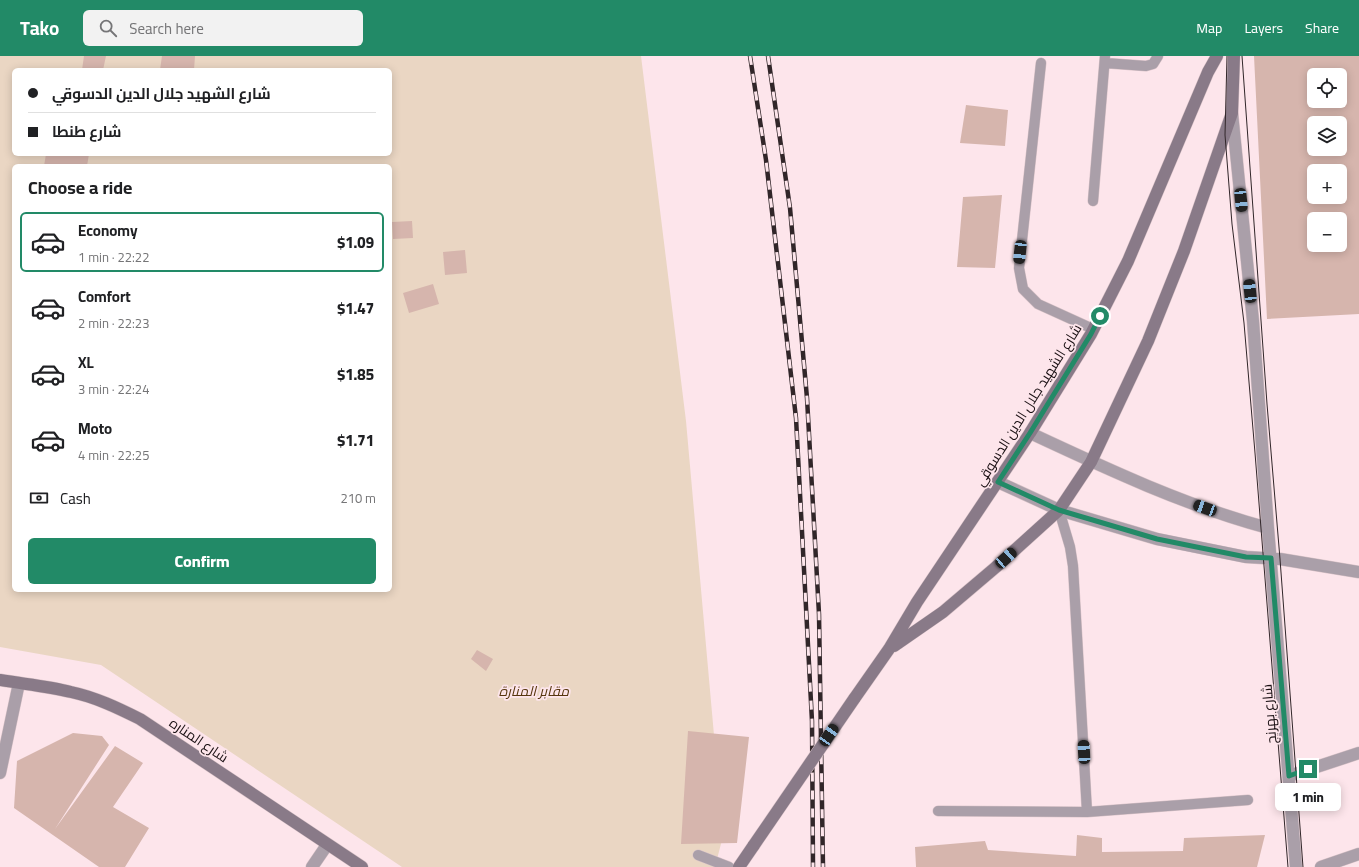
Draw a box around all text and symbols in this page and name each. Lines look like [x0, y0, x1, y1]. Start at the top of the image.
text: Tako [20, 10, 59, 46]
search box [83, 10, 363, 46]
text: Search here [129, 14, 204, 43]
text: Map [1196, 15, 1222, 41]
text: Layers [1244, 15, 1283, 41]
text: Share [1305, 15, 1339, 41]
icon: search [97, 17, 119, 39]
map controls [1307, 68, 1347, 252]
button: locate [1307, 68, 1347, 108]
text: شارع الشهيد جلال الدين الدسوقي [52, 79, 271, 108]
button: layers [1307, 116, 1347, 156]
text: شارع طنطا [52, 117, 121, 146]
button: + [1307, 164, 1347, 204]
text: Choose a ride [28, 171, 132, 204]
car [1234, 187, 1248, 213]
button: − [1307, 212, 1347, 252]
text: Economy [78, 216, 138, 245]
icon: car [30, 224, 66, 260]
text: $1.09 [337, 228, 374, 257]
car [1013, 239, 1027, 265]
text: 1 min · 22:22 [78, 245, 149, 269]
car [1243, 278, 1257, 304]
text: Comfort [78, 282, 131, 311]
icon: car [30, 290, 66, 326]
text: $1.47 [337, 294, 374, 323]
route start [1091, 307, 1109, 325]
text: 2 min · 22:23 [78, 311, 149, 335]
street label: شارع الشهيد جلال الدين الدسوقي [967, 318, 1089, 492]
text: XL [78, 348, 94, 377]
icon: car [30, 356, 66, 392]
text: $1.85 [337, 360, 374, 389]
text: 3 min · 22:24 [78, 377, 149, 401]
text: Moto [78, 414, 112, 443]
icon: car [30, 422, 66, 458]
text: $1.71 [337, 426, 374, 455]
text: 4 min · 22:25 [78, 443, 149, 467]
text: Cash [60, 484, 91, 513]
text: 210 m [340, 486, 376, 510]
icon: cash [28, 487, 50, 509]
car [1192, 498, 1218, 518]
button: Confirm [28, 538, 376, 584]
car [993, 546, 1019, 570]
park label: مقابر المنارة [499, 678, 570, 704]
street label: شارع بهرنج [1253, 683, 1285, 745]
street label: شارع المناره [164, 710, 234, 770]
car [817, 722, 841, 748]
car [1077, 740, 1091, 764]
route end [1299, 760, 1317, 778]
callout: 1 min [1275, 783, 1341, 811]
text: 1 min [1292, 785, 1324, 809]

